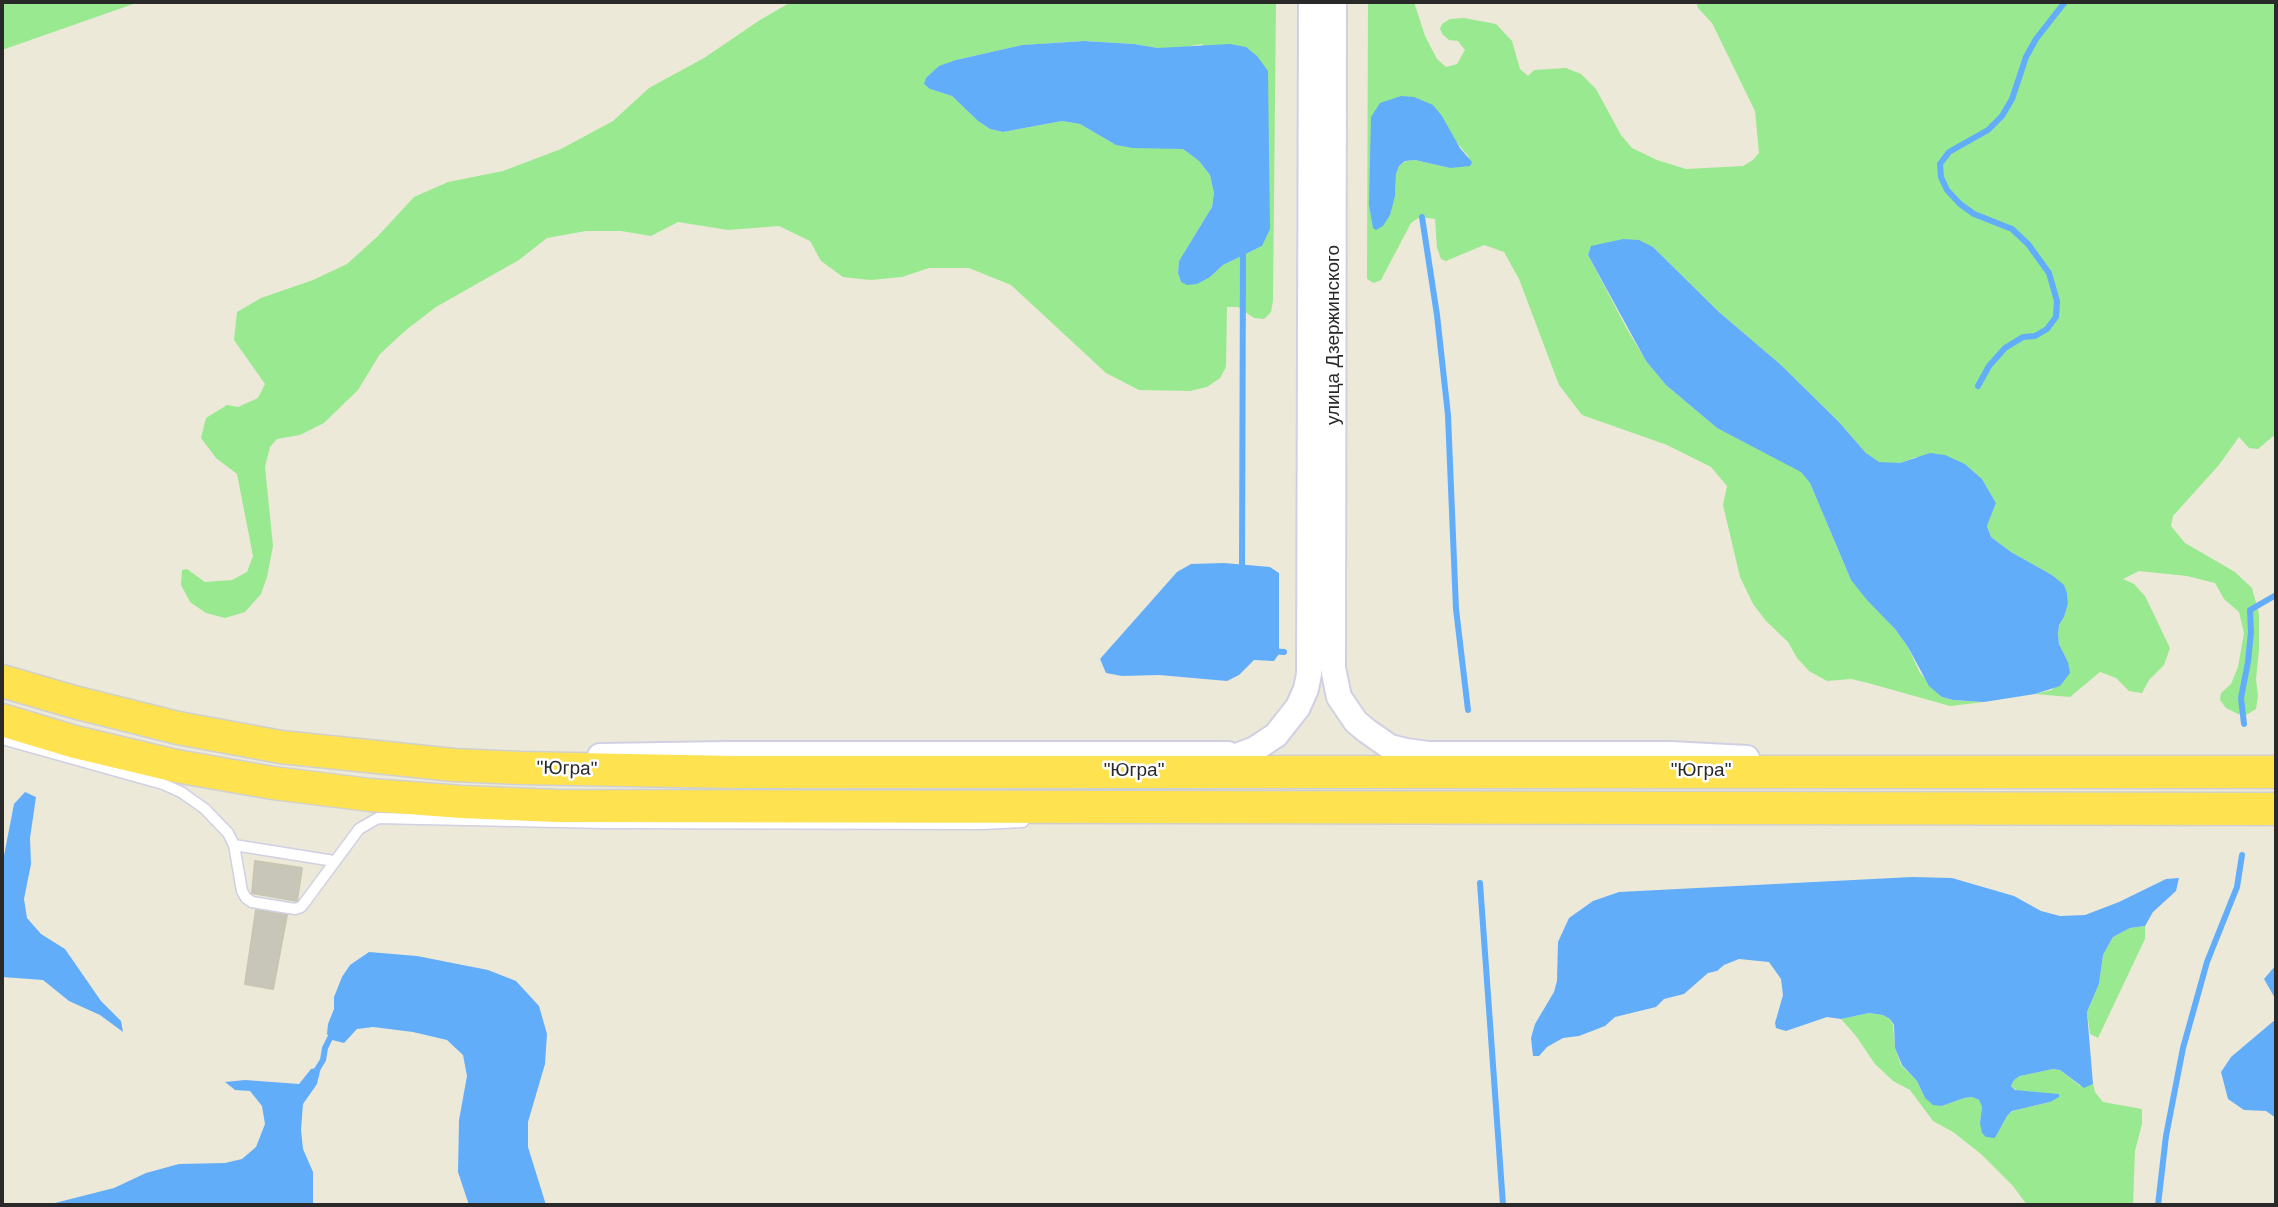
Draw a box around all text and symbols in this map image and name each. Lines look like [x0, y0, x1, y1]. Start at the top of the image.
street label: улица Дзержинского [1323, 245, 1345, 425]
street label: "Югра" [536, 757, 598, 781]
street label: "Югра" [1104, 760, 1164, 782]
street label: "Югра" [1671, 760, 1731, 782]

